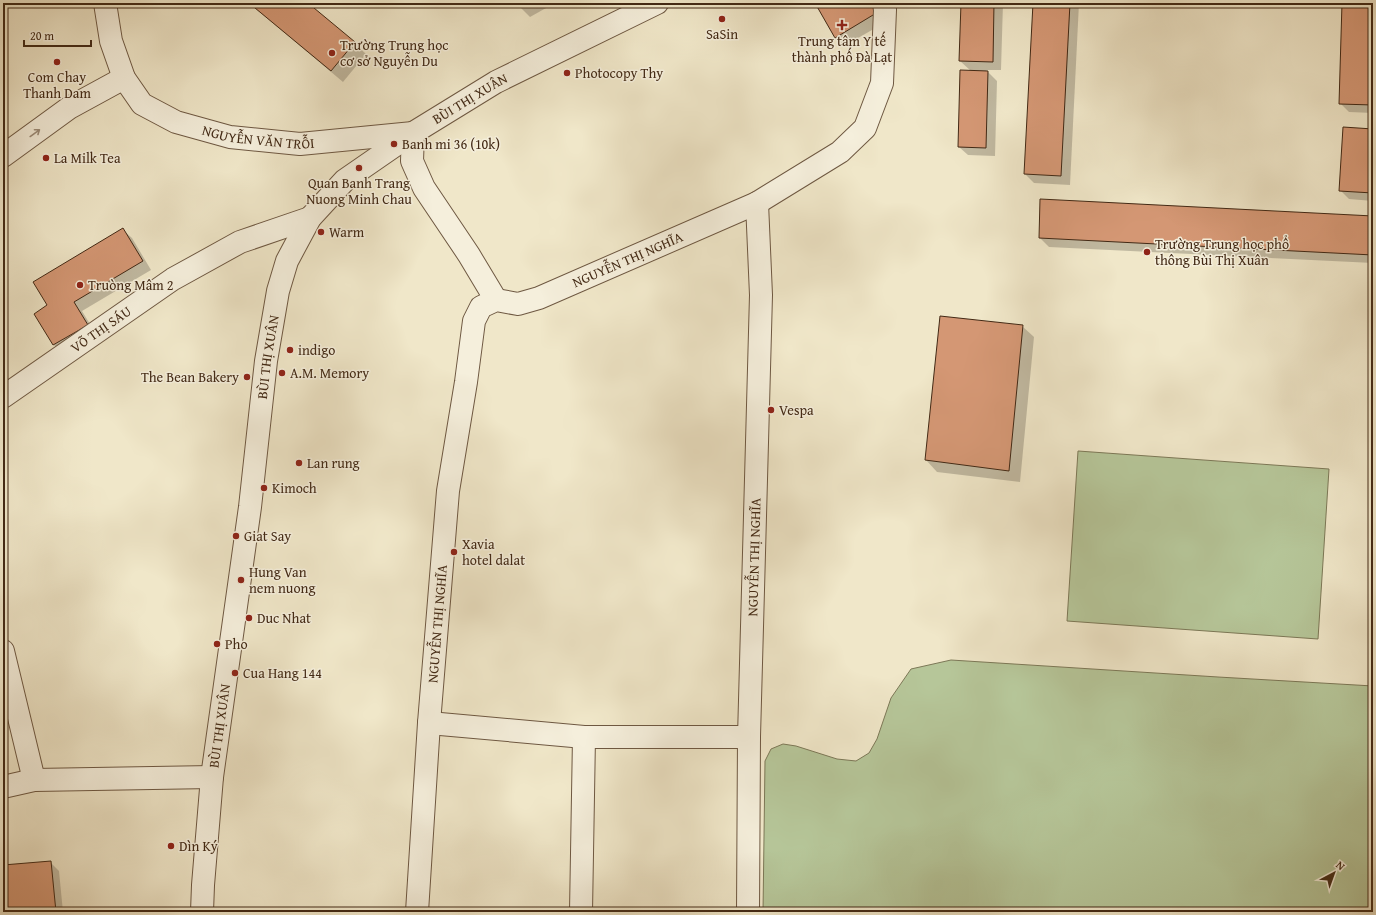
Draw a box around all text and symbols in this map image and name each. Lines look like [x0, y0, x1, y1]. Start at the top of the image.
marker: SaSin [717, 14, 727, 24]
marker: Trung tâm Y tế thành phố Đà Lạt [836, 19, 848, 31]
scale bar [24, 22, 91, 48]
place label: SaSin [706, 24, 738, 44]
text: 20 m [30, 27, 54, 44]
place label: Trung tâm Y tế thành phố Đà Lạt [792, 31, 892, 67]
place label: Trường Trung học cơ sở Nguyễn Du [340, 35, 448, 71]
marker: Trường Trung học cơ sở Nguyễn Du [327, 48, 337, 58]
marker: Com Chay Thanh Dam [52, 57, 62, 67]
place label: Photocopy Thy [575, 63, 663, 83]
place label: Com Chay Thanh Dam [23, 67, 91, 103]
street label: BÙI THỊ XUÂN [428, 68, 511, 129]
marker: Photocopy Thy [562, 68, 572, 78]
street label: NGUYỄN VĂN TRỖI [200, 120, 315, 154]
one-way arrow [29, 129, 40, 137]
place label: Banh mi 36 (10k) [402, 134, 500, 154]
marker: Banh mi 36 (10k) [389, 139, 399, 149]
place label: La Milk Tea [54, 148, 121, 168]
marker: La Milk Tea [41, 153, 51, 163]
marker: Quan Banh Trang Nuong Minh Chau [354, 163, 364, 173]
place label: Quan Banh Trang Nuong Minh Chau [306, 173, 412, 209]
place label: Warm [329, 222, 365, 242]
street label: NGUYỄN THỊ NGHĨA [569, 226, 686, 292]
marker: Warm [316, 227, 326, 237]
place label: Trường Trung học phổ thông Bùi Thị Xuân [1155, 234, 1289, 270]
marker: Trường Trung học phổ thông Bùi Thị Xuân [1142, 247, 1152, 257]
place label: Truòng Mâm 2 [88, 275, 174, 295]
marker: Truòng Mâm 2 [75, 280, 85, 290]
street label: VÕ THỊ SÁU [66, 301, 135, 357]
street label: BÙI THỊ XUÂN [252, 314, 284, 400]
place label: indigo [298, 340, 335, 360]
marker: indigo [285, 345, 295, 355]
place label: A.M. Memory [290, 363, 369, 383]
place label: The Bean Bakery [141, 367, 239, 387]
marker: A.M. Memory [277, 368, 287, 378]
marker: The Bean Bakery [242, 372, 252, 382]
place label: Vespa [779, 400, 814, 420]
marker: Vespa [766, 405, 776, 415]
place label: Lan rung [307, 453, 360, 473]
marker: Lan rung [294, 458, 304, 468]
place label: Kimoch [272, 478, 317, 498]
marker: Kimoch [259, 483, 269, 493]
street label: NGUYỄN THỊ NGHĨA [742, 497, 766, 617]
place label: Giat Say [244, 526, 291, 546]
marker: Giat Say [231, 531, 241, 541]
place label: Xavia hotel dalat [462, 534, 525, 570]
marker: Xavia hotel dalat [449, 547, 459, 557]
place label: Hung Van nem nuong [249, 562, 315, 598]
street label: NGUYỄN THỊ NGHĨA [422, 563, 452, 684]
marker: Hung Van nem nuong [236, 575, 246, 585]
place label: Duc Nhat [257, 608, 311, 628]
marker: Duc Nhat [244, 613, 254, 623]
place label: Pho [225, 634, 248, 654]
marker: Pho [212, 639, 222, 649]
place label: Cua Hang 144 [243, 663, 322, 683]
marker: Cua Hang 144 [230, 668, 240, 678]
street label: BÙI THỊ XUÂN [203, 683, 235, 769]
place label: Dìn Ký [179, 836, 218, 856]
marker: Dìn Ký [166, 841, 176, 851]
north arrow [1314, 853, 1354, 893]
text: N [1333, 857, 1349, 874]

